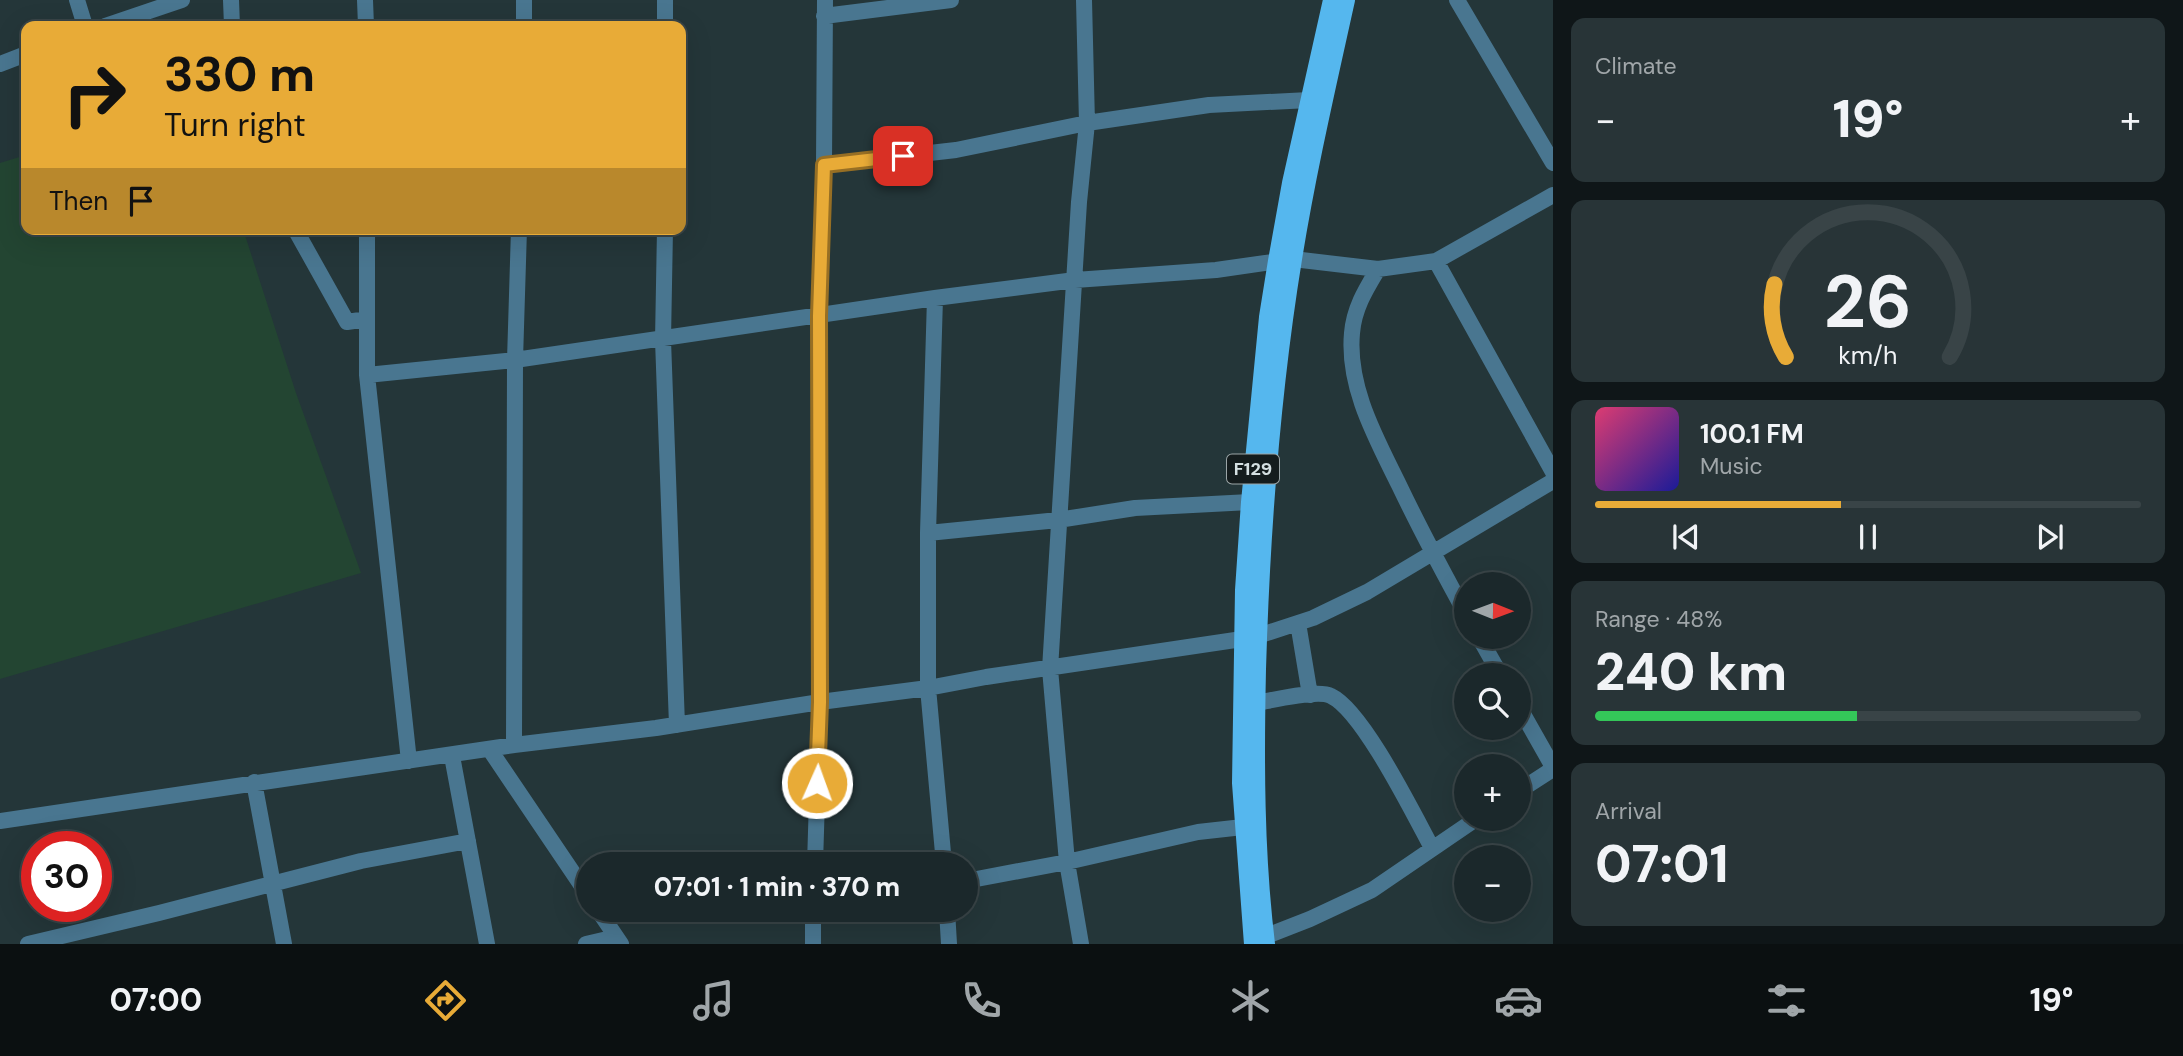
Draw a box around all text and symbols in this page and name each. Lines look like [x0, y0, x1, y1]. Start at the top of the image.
text: 330 m [164, 42, 315, 106]
icon: right [49, 49, 140, 140]
text: Climate [1595, 51, 1677, 81]
text: 19° [1832, 85, 1904, 153]
text: − [1595, 95, 1616, 145]
text: + [2120, 95, 2141, 145]
text: Turn right [164, 104, 306, 146]
pin [873, 126, 933, 186]
icon: arrive [884, 137, 922, 175]
icon: arrive [122, 182, 160, 220]
text: Then [49, 184, 108, 218]
text: 26 [1824, 255, 1912, 350]
text: km/h [1838, 338, 1898, 371]
text: 100.1 FM [1700, 417, 1804, 451]
text: Music [1700, 451, 1763, 481]
road number: F129 [1227, 454, 1279, 484]
icon: previous [1667, 518, 1705, 556]
icon: pause [1849, 518, 1887, 556]
icon: next [2031, 518, 2069, 556]
north arrow [1454, 572, 1531, 649]
map controls [1454, 572, 1531, 922]
text: Range · 48% [1595, 604, 1722, 634]
text: 240 km [1595, 638, 1787, 706]
button: search [1454, 663, 1531, 740]
position arrow [780, 746, 854, 820]
button: + [1454, 754, 1531, 831]
text: Arrival [1595, 796, 1662, 826]
text: 07:01 [1595, 830, 1729, 898]
speed limit sign: 30 [21, 831, 112, 922]
button: − [1454, 845, 1531, 922]
text: 07:01 · 1 min · 370 m [654, 870, 900, 904]
icon: directions [421, 976, 470, 1025]
icon: music [689, 976, 738, 1025]
icon: phone [957, 976, 1006, 1025]
icon: climate [1226, 976, 1275, 1025]
icon: car [1494, 976, 1543, 1025]
icon: filters [1762, 976, 1811, 1025]
text: 07:00 [110, 979, 202, 1021]
text: 19° [2030, 979, 2073, 1021]

